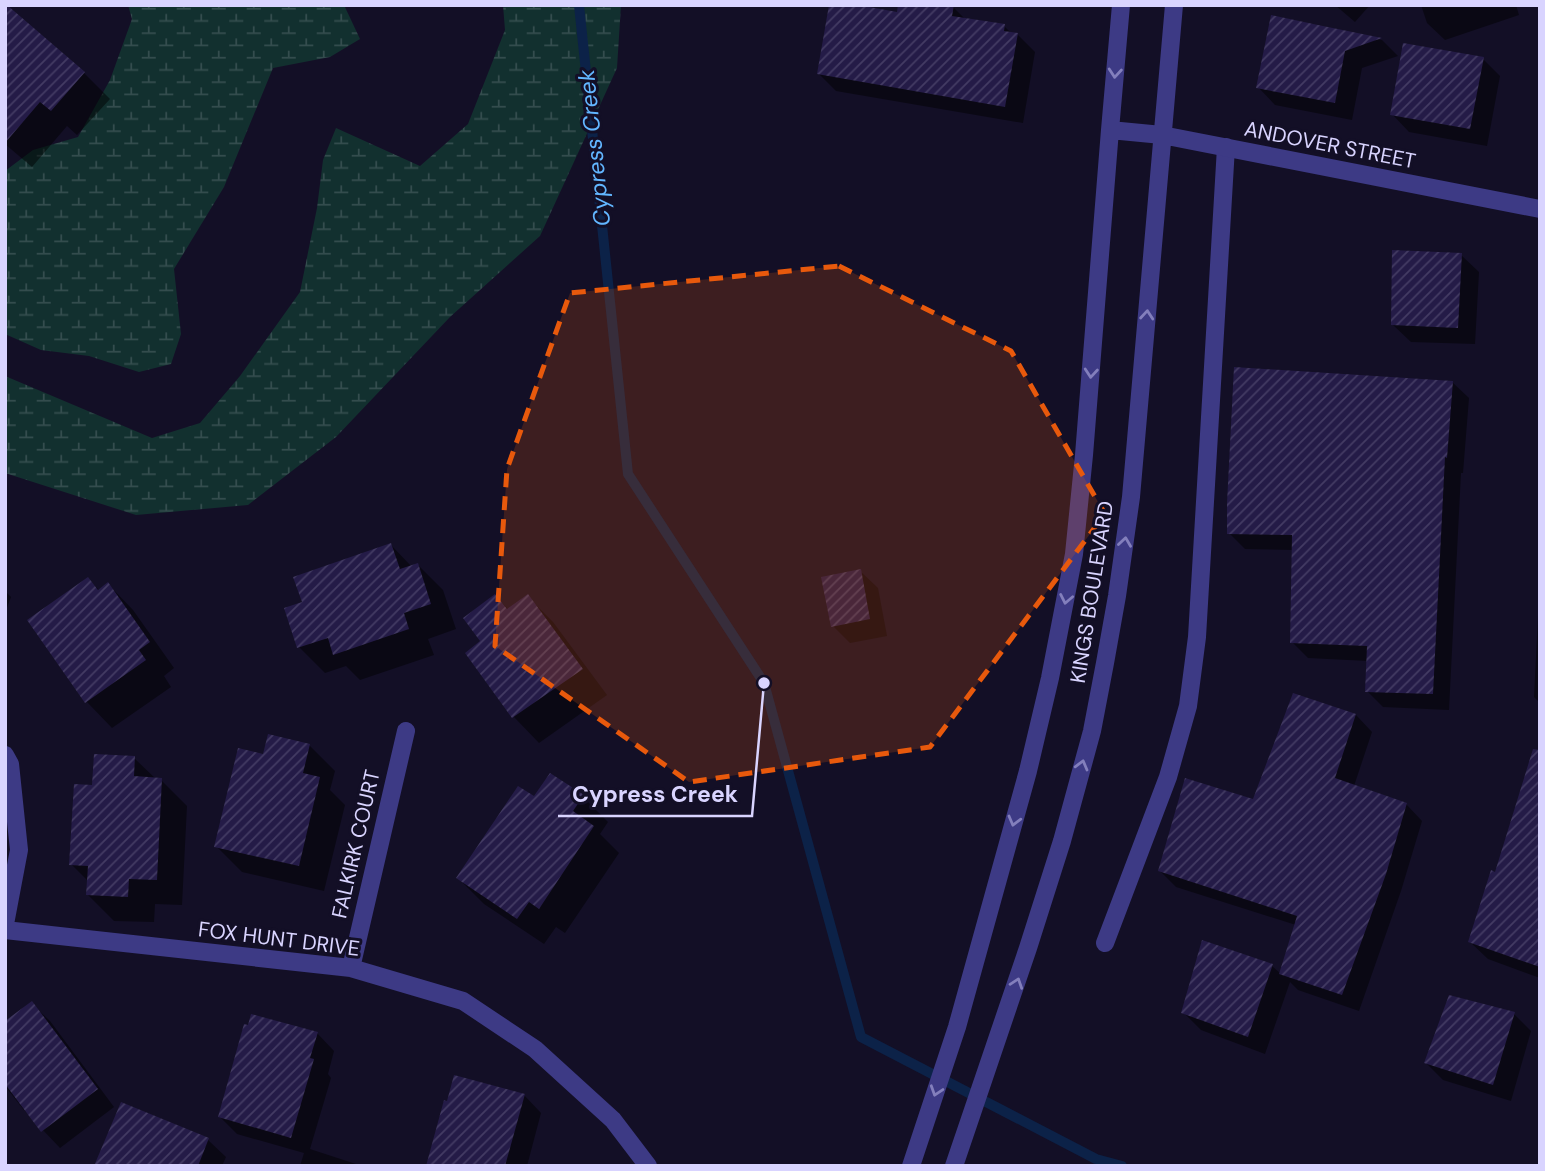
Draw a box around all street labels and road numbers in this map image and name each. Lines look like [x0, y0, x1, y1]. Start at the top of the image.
street label: ANDOVER STREET [1242, 115, 1418, 175]
street label: KINGS BOULEVARD [1064, 499, 1120, 685]
street label: FALKIRK COURT [325, 767, 387, 921]
street label: FOX HUNT DRIVE [197, 915, 361, 963]

